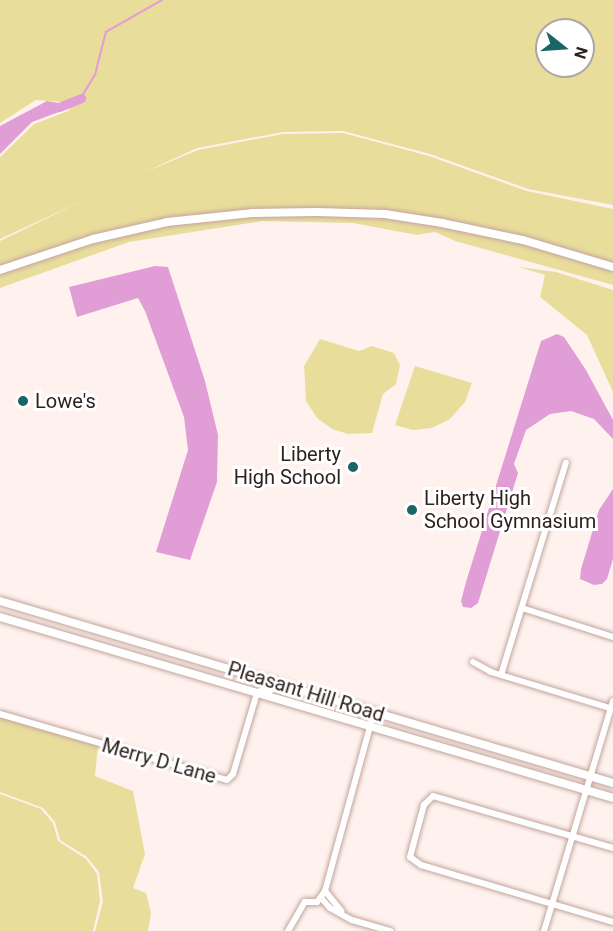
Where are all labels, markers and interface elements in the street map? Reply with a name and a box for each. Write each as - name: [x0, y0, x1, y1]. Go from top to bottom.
- north arrow: [535, 18, 595, 78]
- text: N: [570, 45, 592, 61]
- place label: Lowe's: [35, 389, 96, 413]
- marker: Lowe's: [16, 394, 30, 408]
- place label: Liberty High School: [234, 443, 341, 490]
- marker: Liberty High School: [346, 460, 360, 474]
- place label: Liberty High School Gymnasium: [424, 486, 596, 533]
- marker: Liberty High School Gymnasium: [405, 503, 419, 517]
- street label: Pleasant Hill Road: [225, 657, 387, 727]
- street label: Merry D Lane: [99, 733, 219, 789]

